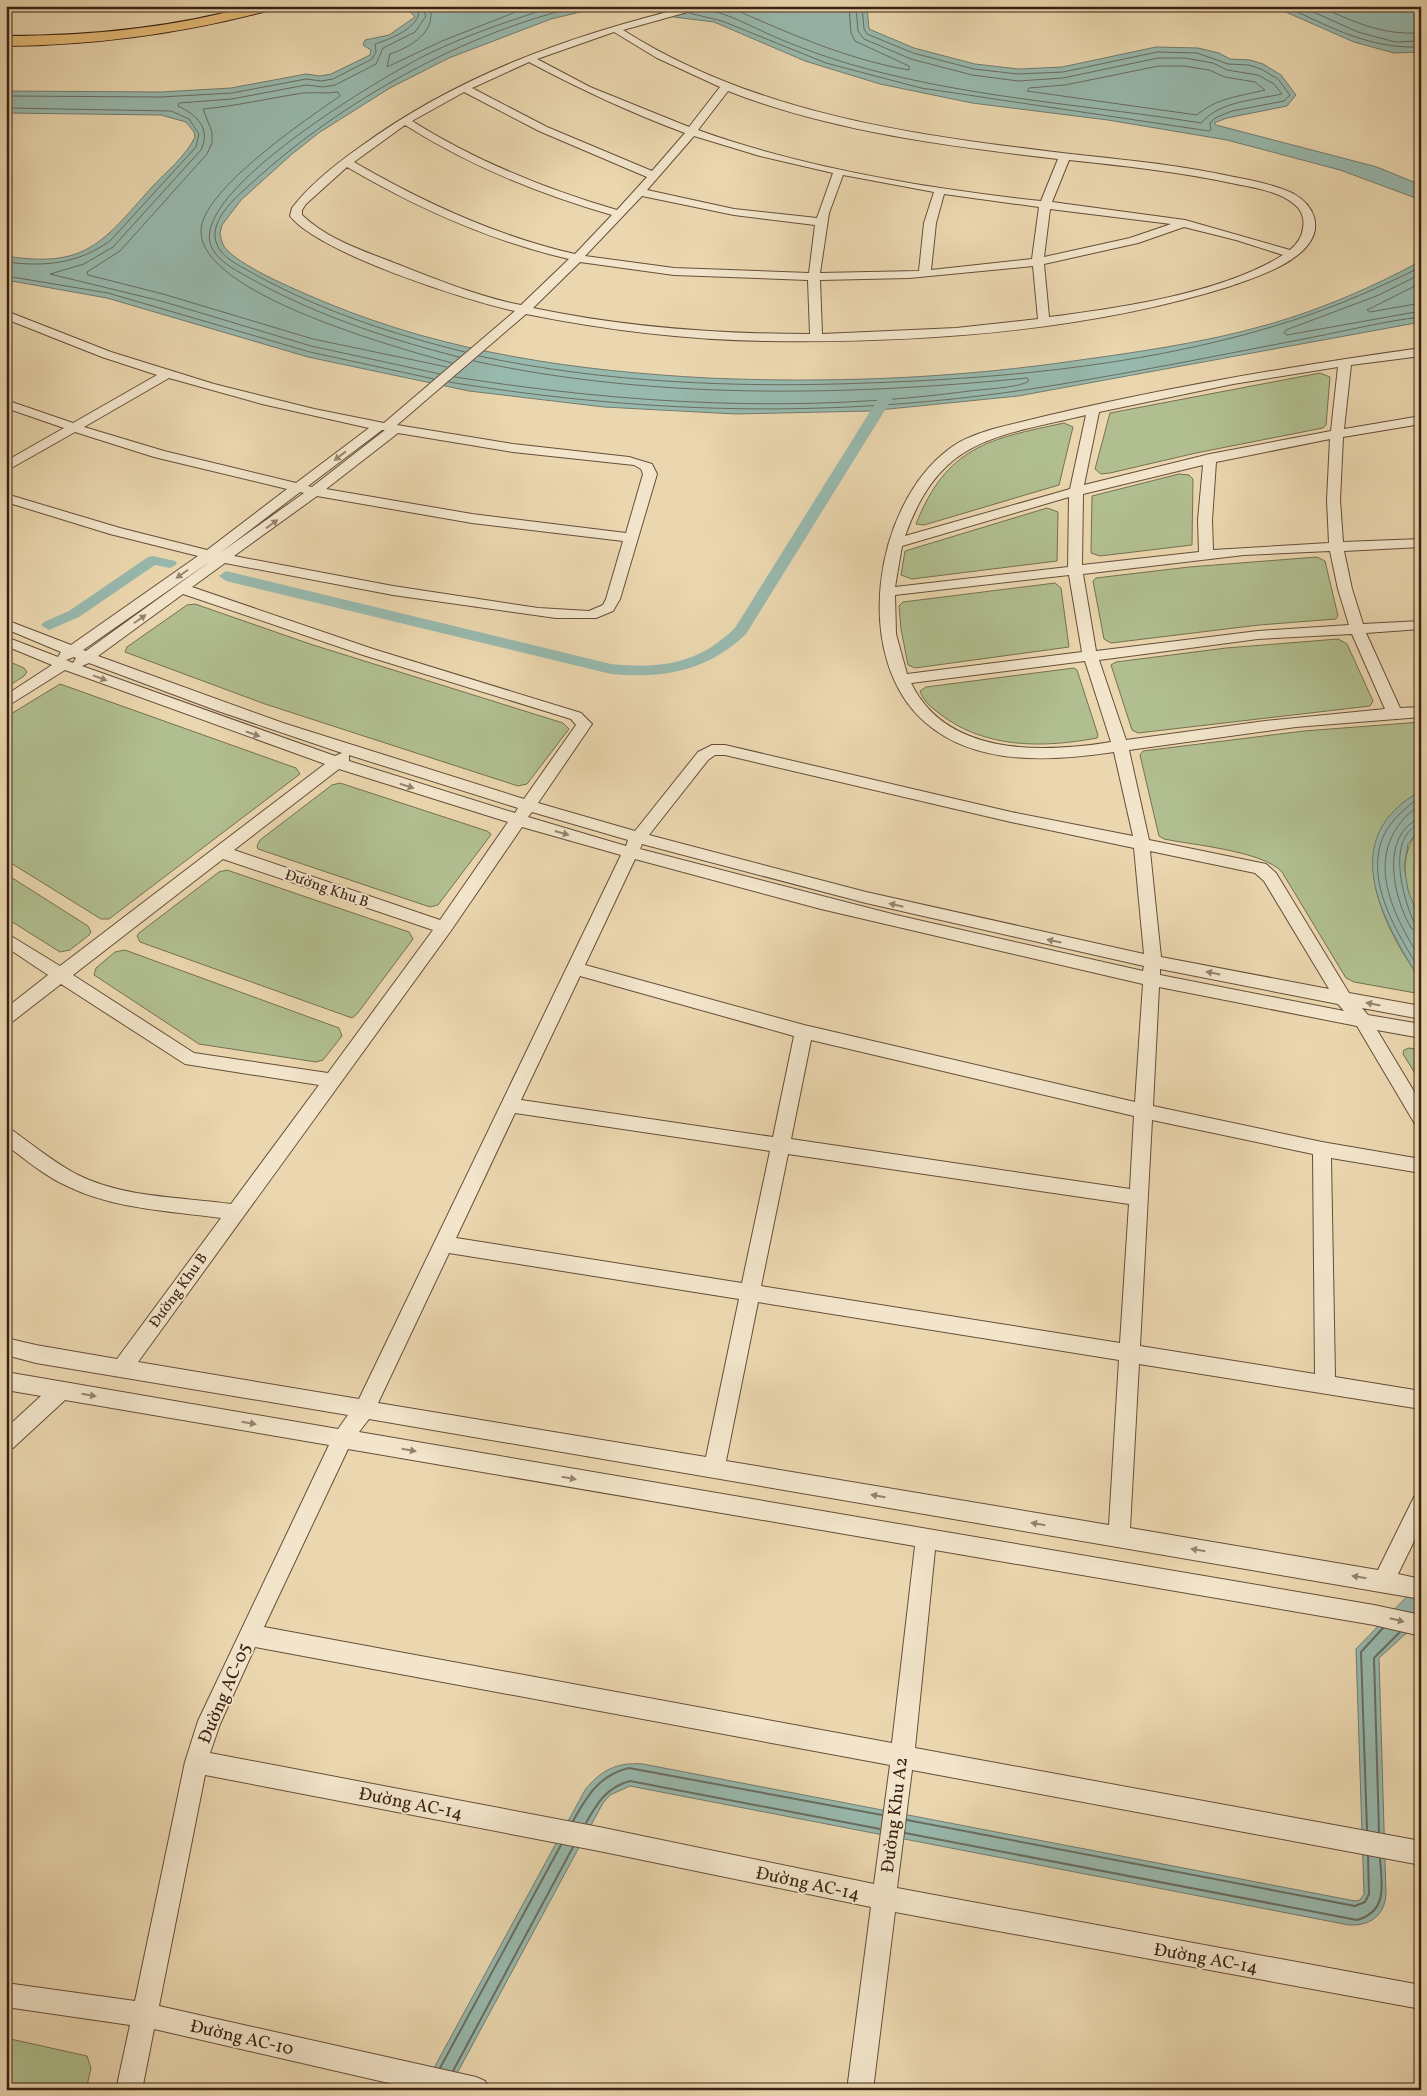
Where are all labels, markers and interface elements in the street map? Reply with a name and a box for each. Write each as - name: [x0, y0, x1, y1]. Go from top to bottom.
- one-way arrow: [334, 450, 347, 461]
- one-way arrow: [265, 519, 279, 529]
- one-way arrow: [175, 569, 189, 579]
- one-way arrow: [133, 614, 147, 624]
- one-way arrow: [93, 675, 108, 683]
- one-way arrow: [246, 730, 261, 738]
- one-way arrow: [400, 782, 415, 790]
- one-way arrow: [555, 830, 570, 838]
- street label: Đường Khu B: [282, 865, 371, 914]
- one-way arrow: [888, 901, 903, 909]
- one-way arrow: [1046, 937, 1062, 945]
- one-way arrow: [1205, 969, 1221, 977]
- one-way arrow: [1364, 999, 1380, 1007]
- street label: Đường Khu B: [145, 1249, 213, 1333]
- one-way arrow: [81, 1392, 97, 1400]
- one-way arrow: [241, 1419, 257, 1427]
- one-way arrow: [401, 1447, 417, 1455]
- one-way arrow: [562, 1474, 578, 1482]
- one-way arrow: [869, 1492, 885, 1500]
- one-way arrow: [1030, 1519, 1046, 1527]
- one-way arrow: [1190, 1546, 1206, 1554]
- one-way arrow: [1350, 1572, 1366, 1580]
- one-way arrow: [1390, 1617, 1405, 1625]
- street label: Đường AC-05: [193, 1639, 258, 1748]
- street label: Đường Khu A2: [876, 1756, 915, 1874]
- street label: Đường AC-14: [357, 1782, 465, 1827]
- street label: Đường AC-14: [753, 1861, 862, 1908]
- street label: Đường AC-14: [1152, 1938, 1260, 1981]
- street label: Đường AC-10: [187, 2014, 296, 2063]

